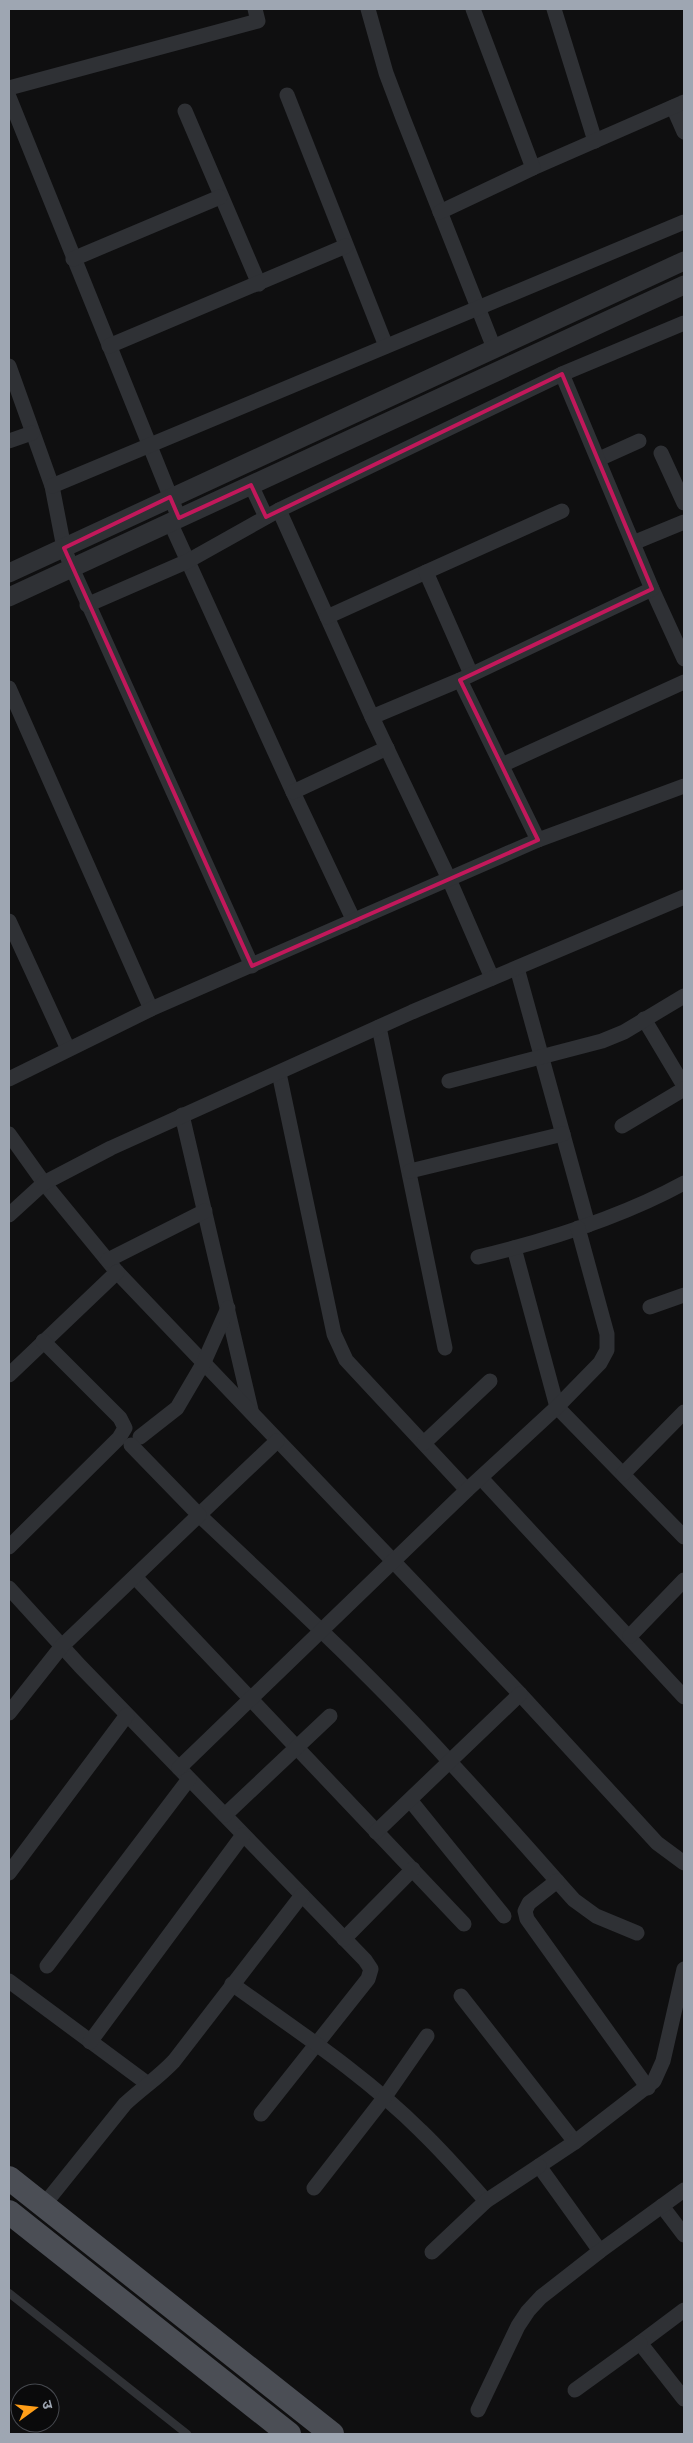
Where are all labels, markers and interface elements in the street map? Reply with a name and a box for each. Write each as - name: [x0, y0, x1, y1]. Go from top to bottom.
- north arrow: [10, 2383, 60, 2433]
- text: उ: [39, 2399, 57, 2411]

